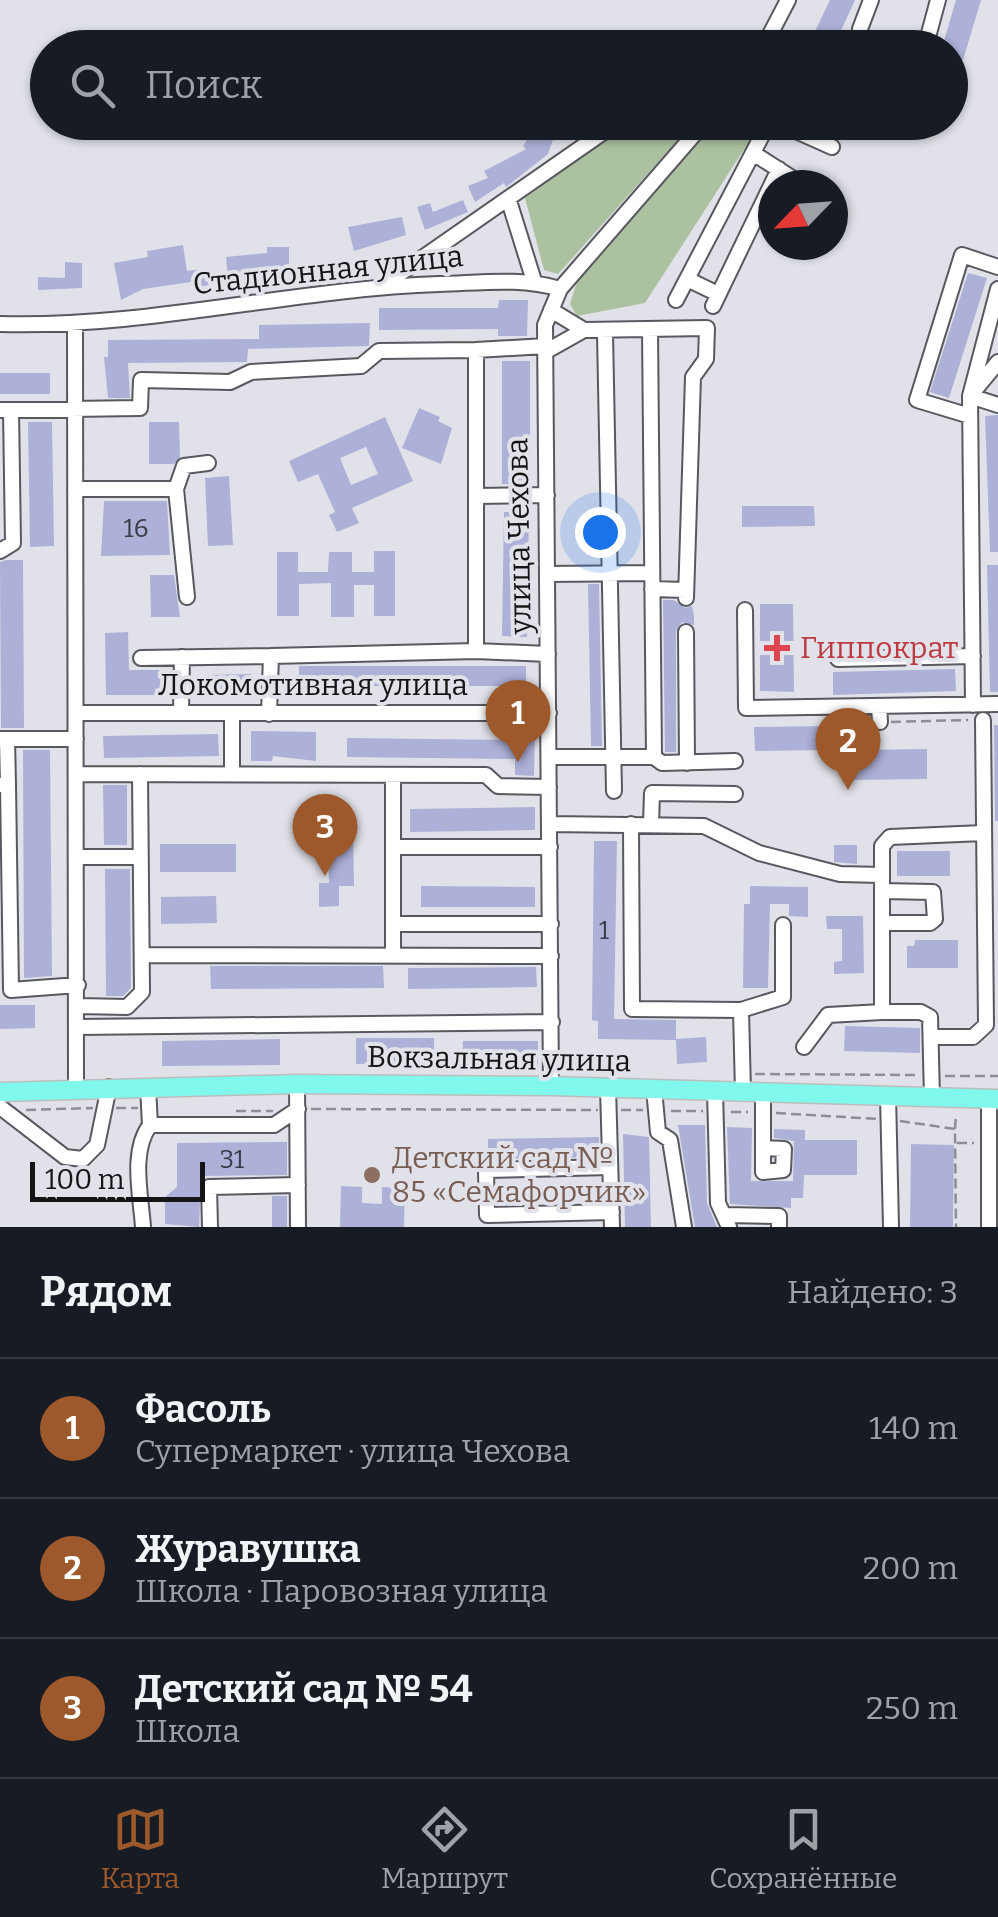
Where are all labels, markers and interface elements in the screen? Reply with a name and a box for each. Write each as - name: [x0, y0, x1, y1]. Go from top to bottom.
- search box: [30, 30, 968, 140]
- icon: search: [65, 58, 120, 113]
- text: Поиск: [145, 62, 262, 108]
- north arrow: [758, 170, 848, 260]
- street label: Стадионная улица: [191, 238, 465, 302]
- street label: улица Чехова: [499, 438, 539, 635]
- your location: [575, 507, 626, 558]
- house number: 16: [124, 514, 148, 544]
- place label: Гиппократ: [800, 630, 958, 666]
- marker: Гиппократ: [764, 635, 790, 661]
- street label: Локомотивная улица: [158, 667, 468, 703]
- pin: 1: [486, 680, 550, 762]
- pin: 2: [816, 708, 880, 790]
- pin: 3: [292, 794, 358, 876]
- house number: 1: [599, 916, 609, 946]
- street label: Вокзальная улица: [367, 1039, 631, 1079]
- place label: Детский сад № 85 «Семафорчик»: [392, 1140, 646, 1210]
- house number: 31: [220, 1145, 244, 1175]
- scale bar: [30, 1157, 205, 1202]
- text: 100 m: [45, 1163, 125, 1196]
- marker: Детский сад № 85 «Семафорчик»: [361, 1164, 383, 1186]
- text: Рядом: [40, 1267, 172, 1317]
- text: Найдено: 3: [787, 1273, 958, 1311]
- text: Фасоль: [135, 1386, 271, 1432]
- text: 1: [66, 1409, 79, 1447]
- text: 140 m: [869, 1409, 958, 1447]
- text: Супермаркет · улица Чехова: [135, 1432, 570, 1470]
- text: Журавушка: [135, 1526, 361, 1572]
- text: 2: [63, 1549, 82, 1587]
- text: 200 m: [863, 1549, 958, 1587]
- text: Школа · Паровозная улица: [135, 1572, 548, 1610]
- text: Детский сад № 54: [135, 1666, 473, 1712]
- text: 3: [63, 1689, 82, 1727]
- text: 250 m: [866, 1689, 958, 1727]
- text: Школа: [135, 1712, 240, 1750]
- tab: Карта: [101, 1802, 180, 1895]
- tab: Маршрут: [381, 1802, 508, 1895]
- tab: Сохранённые: [709, 1802, 897, 1895]

